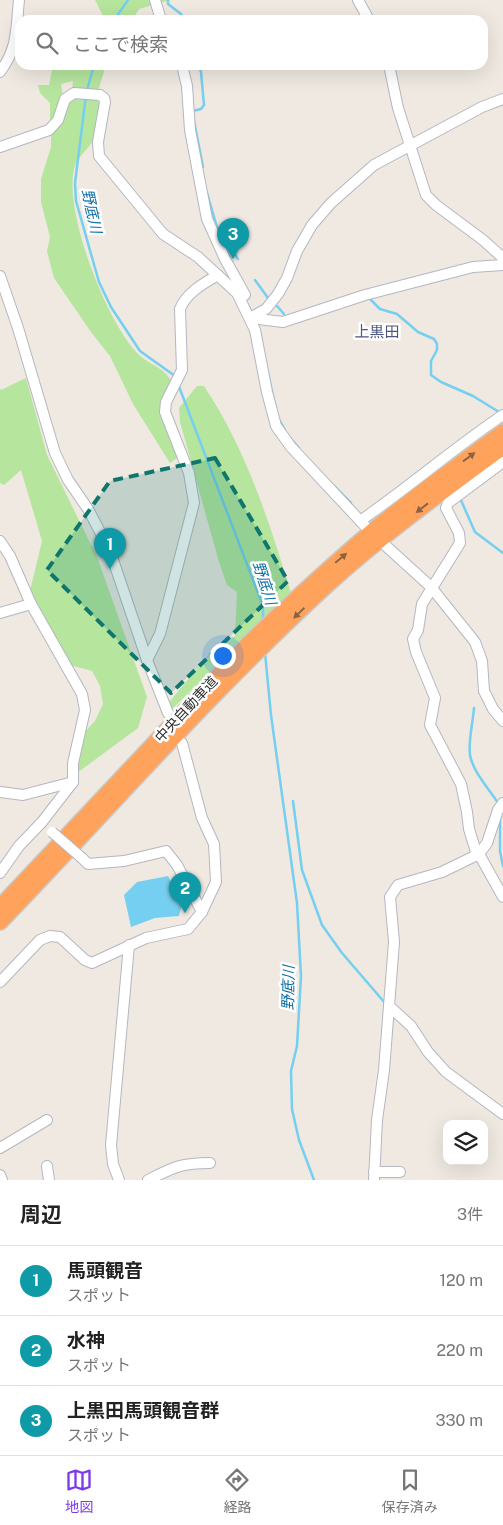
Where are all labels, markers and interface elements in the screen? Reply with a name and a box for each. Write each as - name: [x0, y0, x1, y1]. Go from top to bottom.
- search box: [15, 15, 488, 70]
- icon: search: [33, 29, 61, 57]
- text: ここで検索: [73, 33, 168, 55]
- water label: 野底川: [79, 187, 105, 237]
- pin: 3: [217, 218, 249, 259]
- district label: 上黒田: [354, 323, 400, 340]
- one-way arrow: [462, 452, 476, 462]
- one-way arrow: [416, 502, 429, 513]
- pin: 1: [94, 528, 126, 569]
- one-way arrow: [335, 552, 348, 563]
- water label: 野底川: [250, 559, 281, 609]
- one-way arrow: [293, 607, 305, 619]
- your location: [210, 643, 236, 669]
- street label: 中央自動車道: [152, 673, 220, 745]
- pin: 2: [169, 872, 201, 913]
- water label: 野底川: [279, 963, 297, 1011]
- map controls: [443, 1120, 488, 1165]
- button: layers: [443, 1120, 488, 1165]
- text: 周辺: [20, 1202, 62, 1227]
- text: 3件: [457, 1205, 483, 1224]
- text: 馬頭観音: [67, 1259, 143, 1281]
- text: 1: [33, 1271, 39, 1290]
- text: 120 m: [439, 1271, 483, 1290]
- text: スポット: [67, 1286, 131, 1305]
- text: 水神: [67, 1329, 105, 1351]
- text: 2: [31, 1341, 41, 1360]
- text: 220 m: [436, 1341, 483, 1360]
- text: スポット: [67, 1356, 131, 1375]
- text: 上黒田馬頭観音群: [67, 1399, 219, 1421]
- text: 3: [31, 1411, 41, 1430]
- text: 330 m: [436, 1411, 483, 1430]
- text: スポット: [67, 1426, 131, 1445]
- tab: 地図: [65, 1466, 93, 1516]
- tab: 経路: [223, 1466, 251, 1516]
- tab: 保存済み: [382, 1466, 438, 1516]

